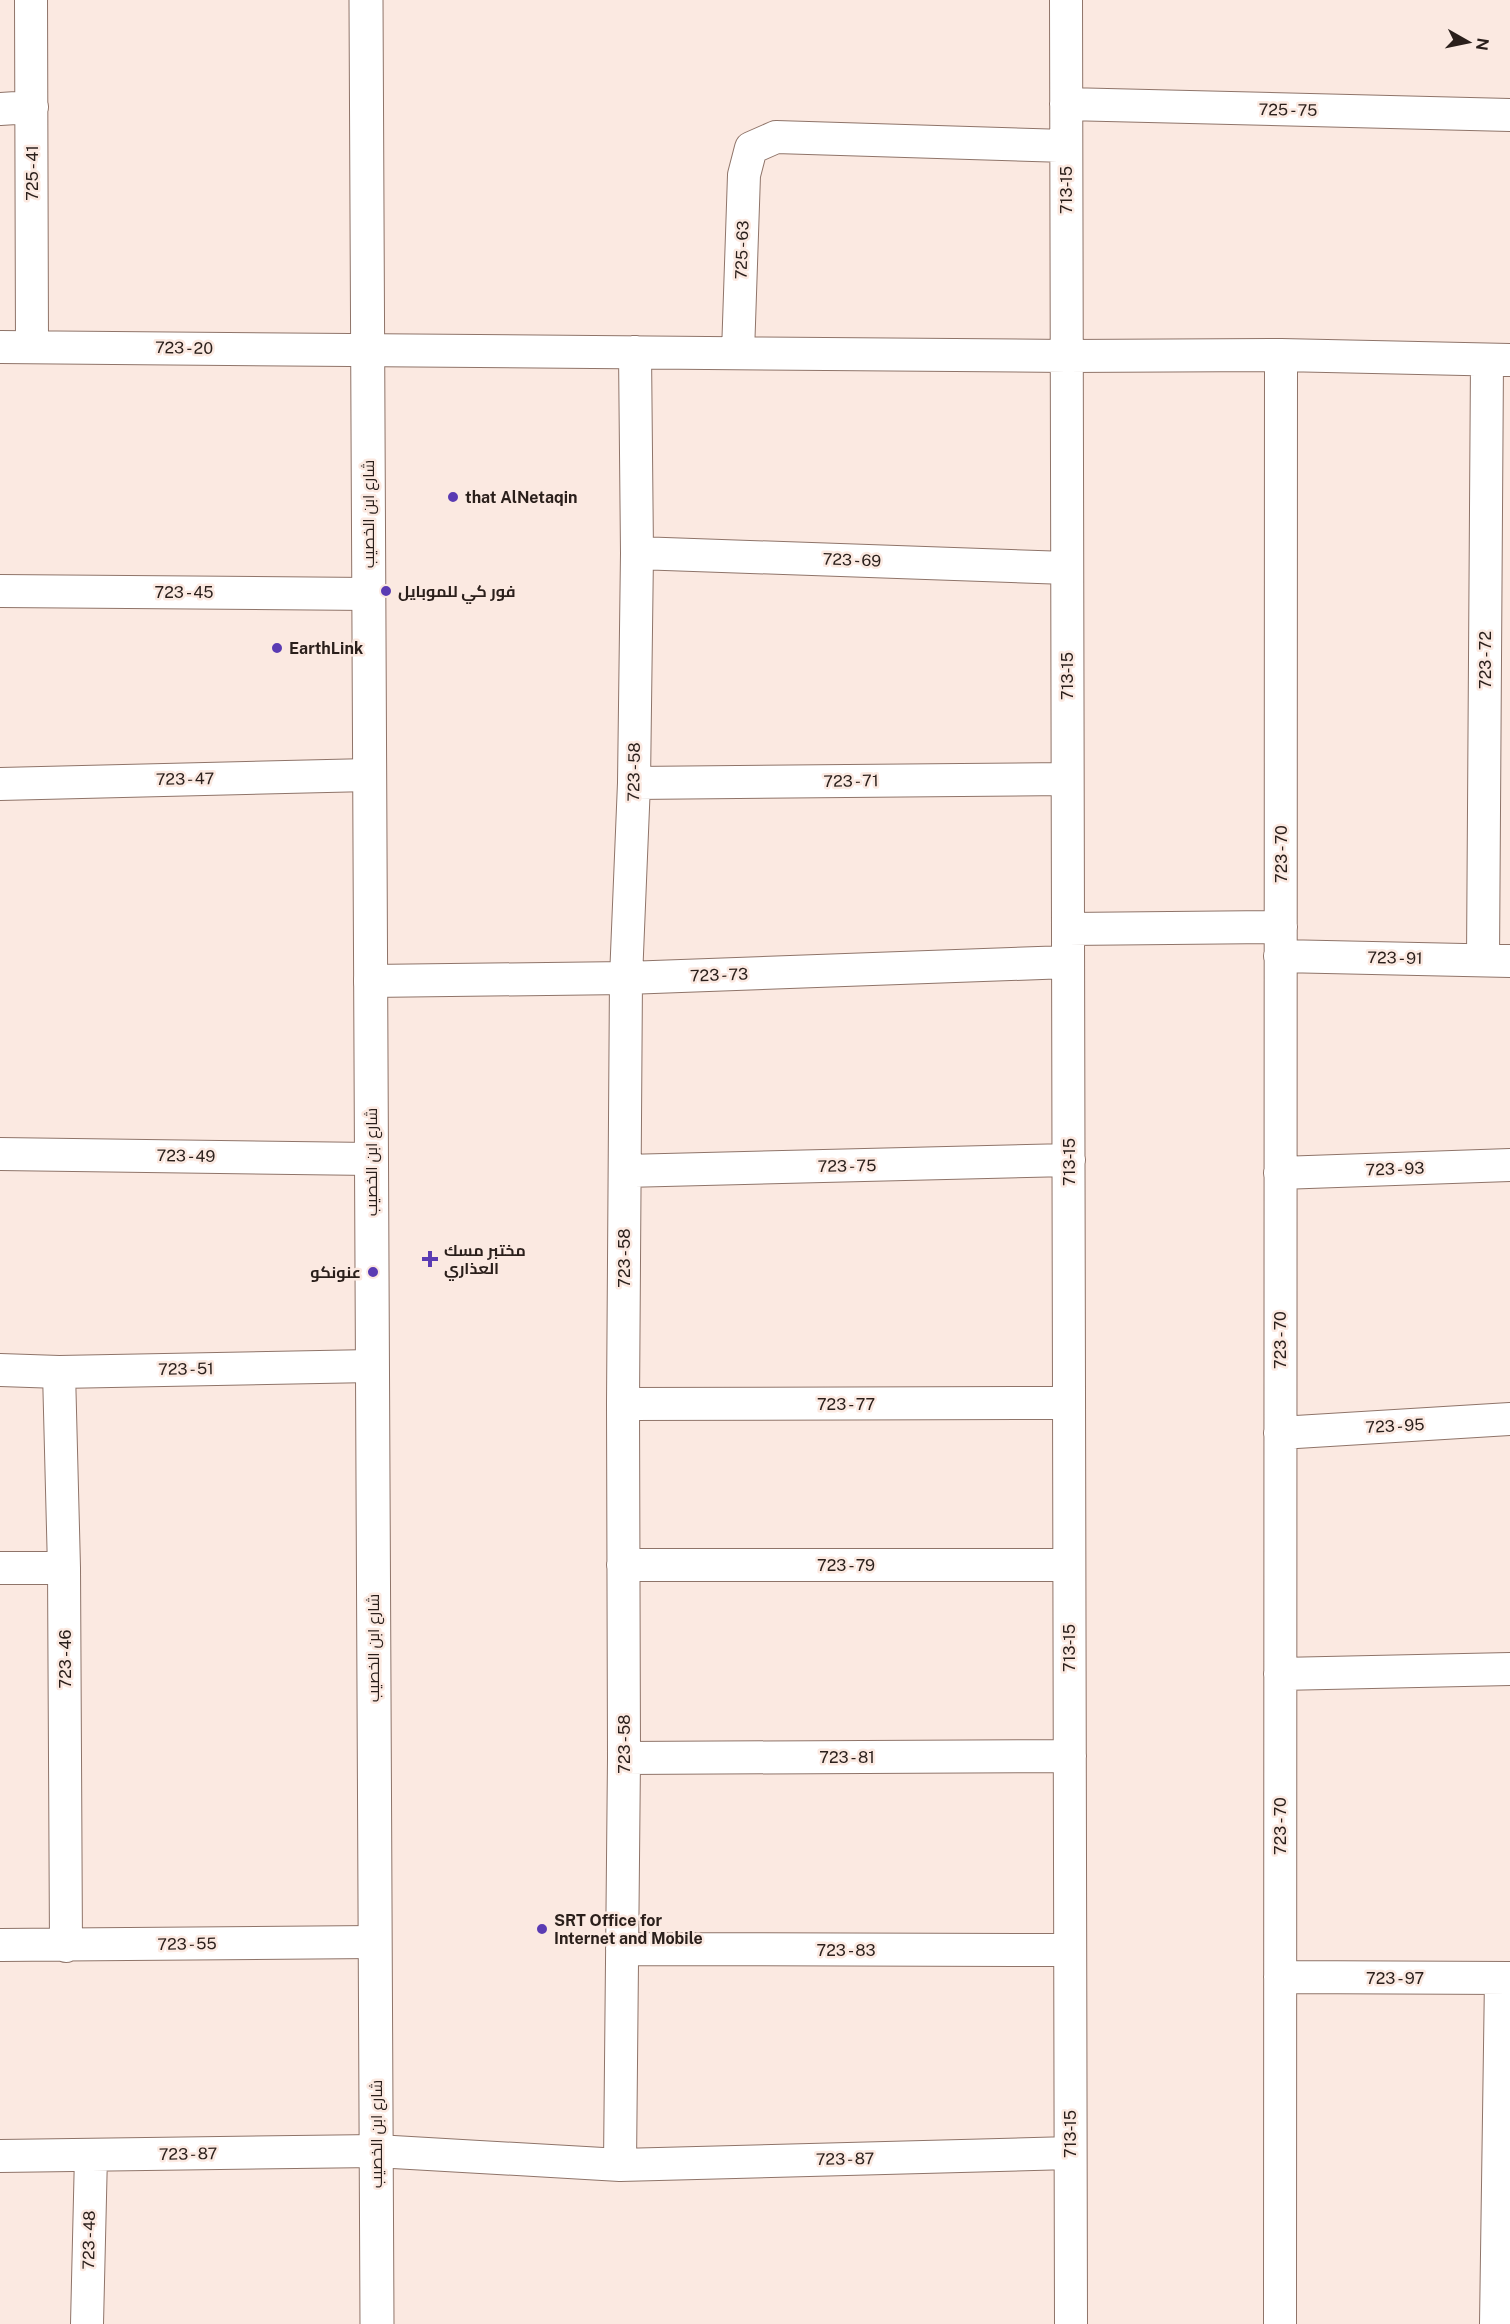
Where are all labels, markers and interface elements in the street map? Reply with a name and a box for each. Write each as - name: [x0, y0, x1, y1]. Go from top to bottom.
- north arrow: [1438, 12, 1498, 72]
- text: N: [1472, 37, 1493, 52]
- street label: 725 - 75: [1258, 100, 1318, 120]
- street label: 725 - 41: [23, 145, 42, 201]
- street label: 713-15: [1057, 166, 1076, 214]
- street label: 725 - 63: [731, 220, 753, 280]
- street label: 723 - 20: [155, 338, 213, 358]
- street label: شارع ابن الخصيب: [359, 460, 380, 568]
- place label: that AlNetaqin: [465, 488, 578, 507]
- marker: that AlNetaqin: [446, 490, 460, 504]
- street label: 723 - 69: [822, 549, 882, 571]
- place label: فور كي للموبايل: [398, 582, 516, 604]
- street label: 723 - 45: [155, 583, 213, 602]
- marker: فور كي للموبايل: [379, 584, 393, 598]
- street label: 723 - 72: [1476, 631, 1495, 689]
- place label: EarthLink: [289, 639, 363, 658]
- marker: EarthLink: [270, 641, 284, 655]
- street label: 713-15: [1058, 652, 1077, 700]
- street label: 723 - 58: [624, 742, 644, 802]
- street label: 723 - 47: [156, 769, 214, 789]
- street label: 723 - 71: [823, 771, 879, 791]
- street label: 723 - 70: [1272, 825, 1291, 883]
- street label: 723 - 91: [1367, 948, 1423, 968]
- street label: 723 - 73: [690, 964, 748, 986]
- street label: شارع ابن الخصيب: [362, 1108, 383, 1216]
- street label: 713-15: [1060, 1138, 1079, 1186]
- street label: 723 - 49: [156, 1146, 216, 1166]
- street label: 723 - 75: [818, 1156, 876, 1176]
- street label: 723 - 93: [1365, 1158, 1425, 1180]
- street label: 723 - 58: [615, 1228, 634, 1288]
- place label: مختبر مسك العذاري: [444, 1241, 526, 1281]
- marker: مختبر مسك العذاري: [421, 1250, 439, 1268]
- place label: عنونكو: [310, 1263, 361, 1282]
- marker: عنونكو: [366, 1265, 380, 1279]
- street label: 723 - 70: [1271, 1311, 1290, 1369]
- street label: 723 - 51: [158, 1359, 214, 1379]
- street label: 723 - 77: [817, 1395, 875, 1414]
- street label: 723 - 95: [1365, 1415, 1425, 1437]
- street label: 723 - 79: [817, 1556, 875, 1575]
- street label: شارع ابن الخصيب: [364, 1594, 385, 1702]
- street label: 713-15: [1060, 1624, 1079, 1672]
- street label: 723 - 46: [56, 1630, 75, 1688]
- street label: 723 - 58: [615, 1714, 634, 1774]
- street label: 723 - 81: [819, 1748, 875, 1767]
- street label: 723 - 70: [1271, 1797, 1290, 1855]
- place label: SRT Office for Internet and Mobile: [554, 1911, 703, 1948]
- marker: SRT Office for Internet and Mobile: [535, 1922, 549, 1936]
- street label: 723 - 55: [157, 1934, 217, 1954]
- street label: 723 - 83: [816, 1941, 876, 1960]
- street label: 723 - 97: [1366, 1969, 1424, 1988]
- street label: شارع ابن الخصيب: [367, 2080, 388, 2188]
- street label: 713-15: [1061, 2110, 1080, 2158]
- street label: 723 - 87: [159, 2144, 217, 2164]
- street label: 723 - 87: [816, 2149, 874, 2169]
- street label: 723 - 48: [79, 2210, 99, 2270]

